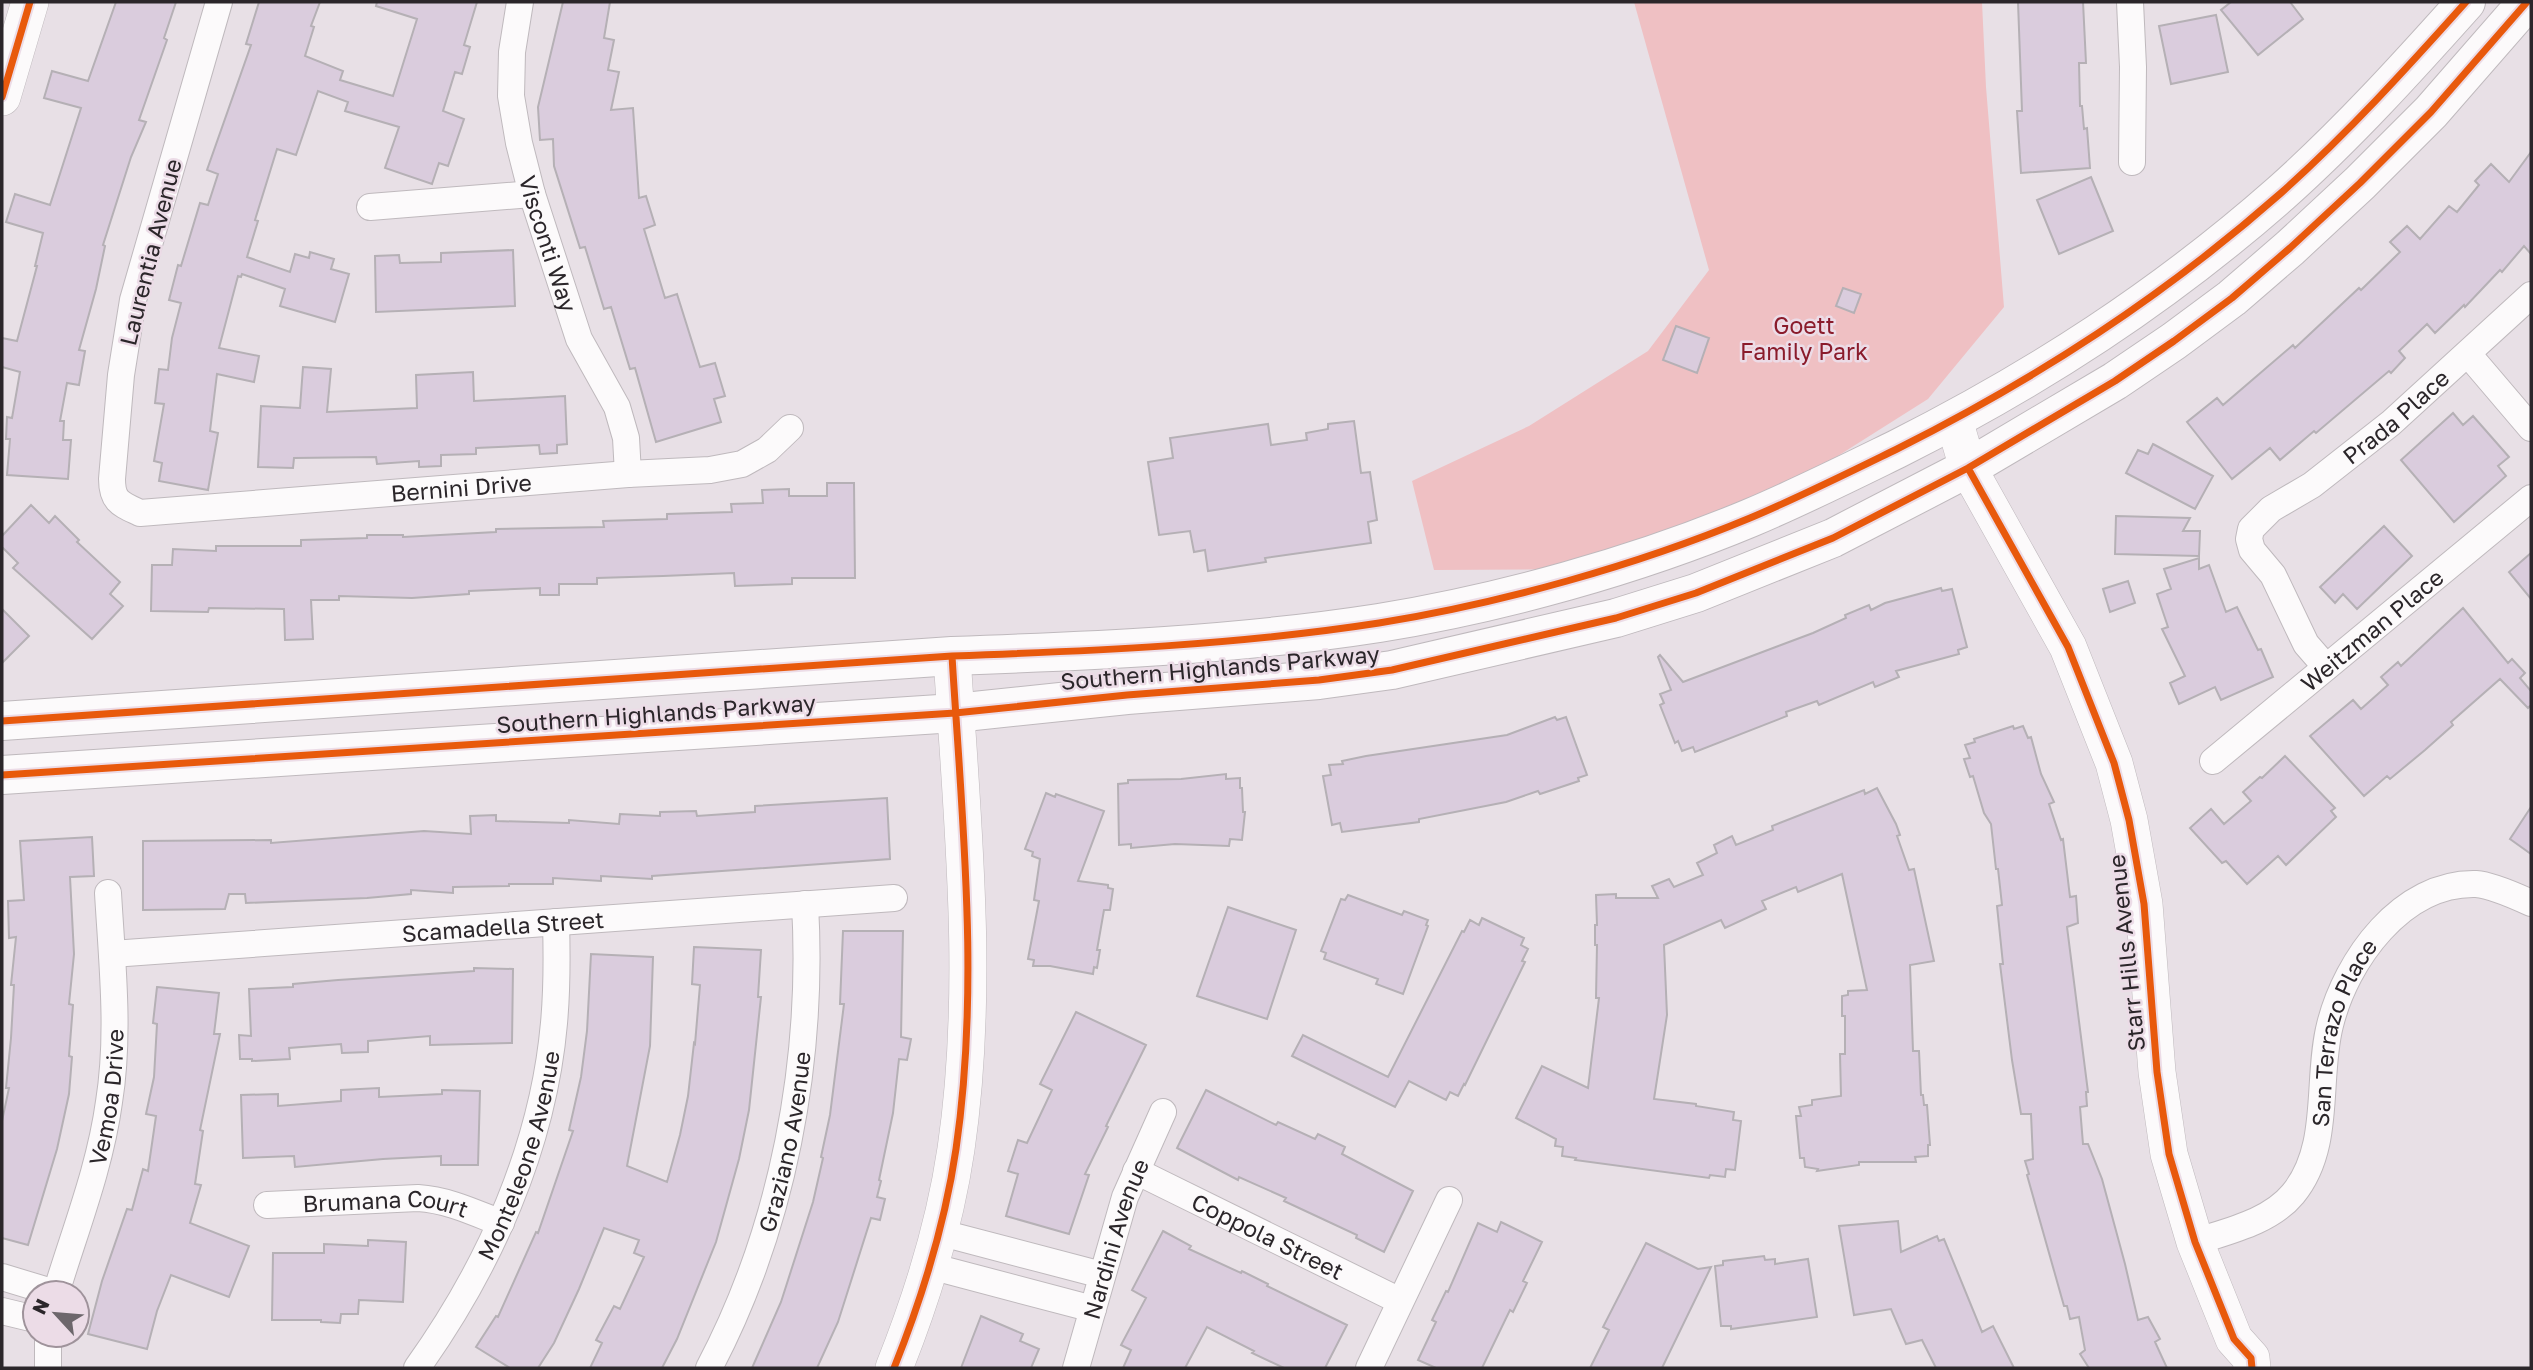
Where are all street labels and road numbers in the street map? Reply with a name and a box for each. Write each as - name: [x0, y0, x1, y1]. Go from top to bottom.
- street label: Laurentia Avenue: [113, 156, 187, 348]
- street label: Visconti Way: [514, 172, 583, 315]
- street label: Prada Place: [2337, 363, 2454, 470]
- street label: Bernini Drive: [390, 468, 533, 507]
- street label: Weitzman Place: [2295, 563, 2449, 697]
- street label: Southern Highlands Parkway: [1059, 639, 1381, 695]
- street label: Southern Highlands Parkway: [495, 688, 817, 738]
- street label: Starr Hills Avenue: [2102, 853, 2150, 1053]
- street label: Scamadella Street: [401, 905, 605, 947]
- street label: San Terrazo Place: [2305, 933, 2382, 1128]
- street label: Vemoa Drive: [83, 1029, 129, 1168]
- street label: Monteleone Avenue: [471, 1049, 565, 1264]
- street label: Graziano Avenue: [752, 1050, 816, 1235]
- street label: Nardini Avenue: [1077, 1154, 1154, 1322]
- street label: Brumana Court: [302, 1184, 472, 1223]
- street label: Coppola Street: [1187, 1187, 1348, 1285]

